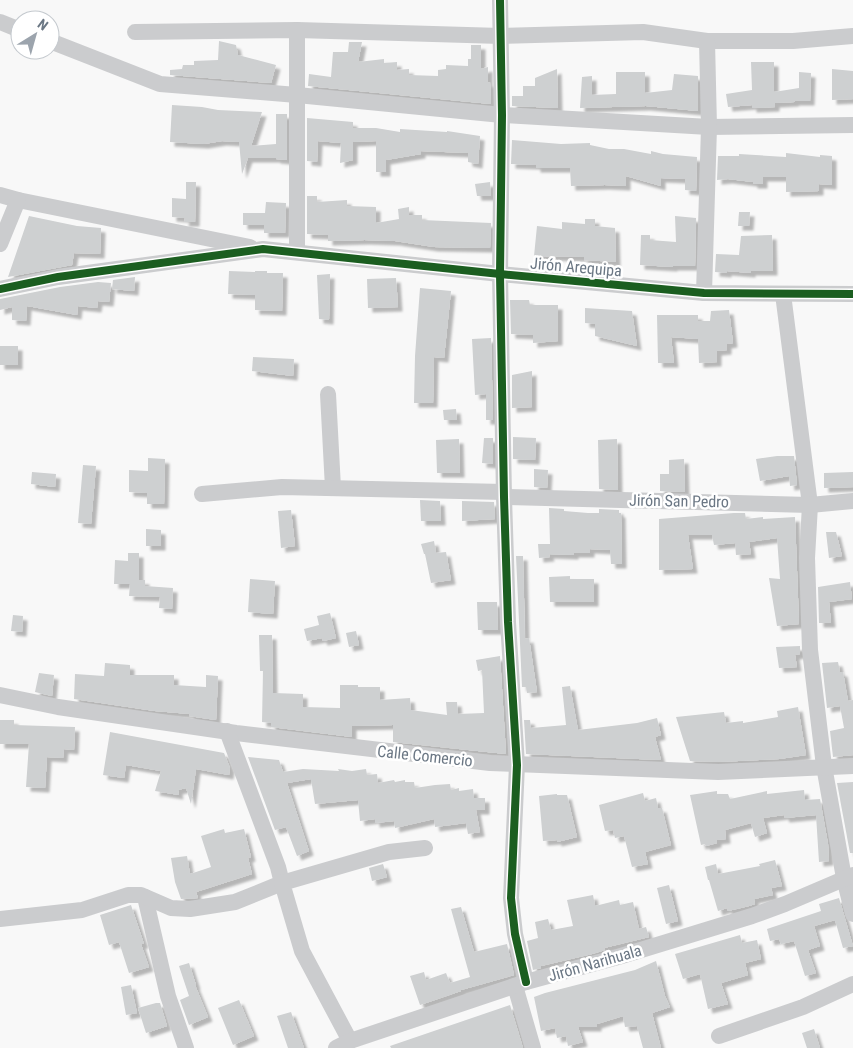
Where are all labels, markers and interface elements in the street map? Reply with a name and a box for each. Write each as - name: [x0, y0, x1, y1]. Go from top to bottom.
- north arrow: [10, 10, 60, 60]
- text: N: [35, 16, 51, 34]
- street label: Jirón Arequipa: [529, 254, 623, 280]
- street label: Jirón San Pedro: [629, 491, 729, 511]
- street label: Calle Comercio: [376, 742, 474, 770]
- street label: Jirón Narihuala: [546, 941, 644, 985]

